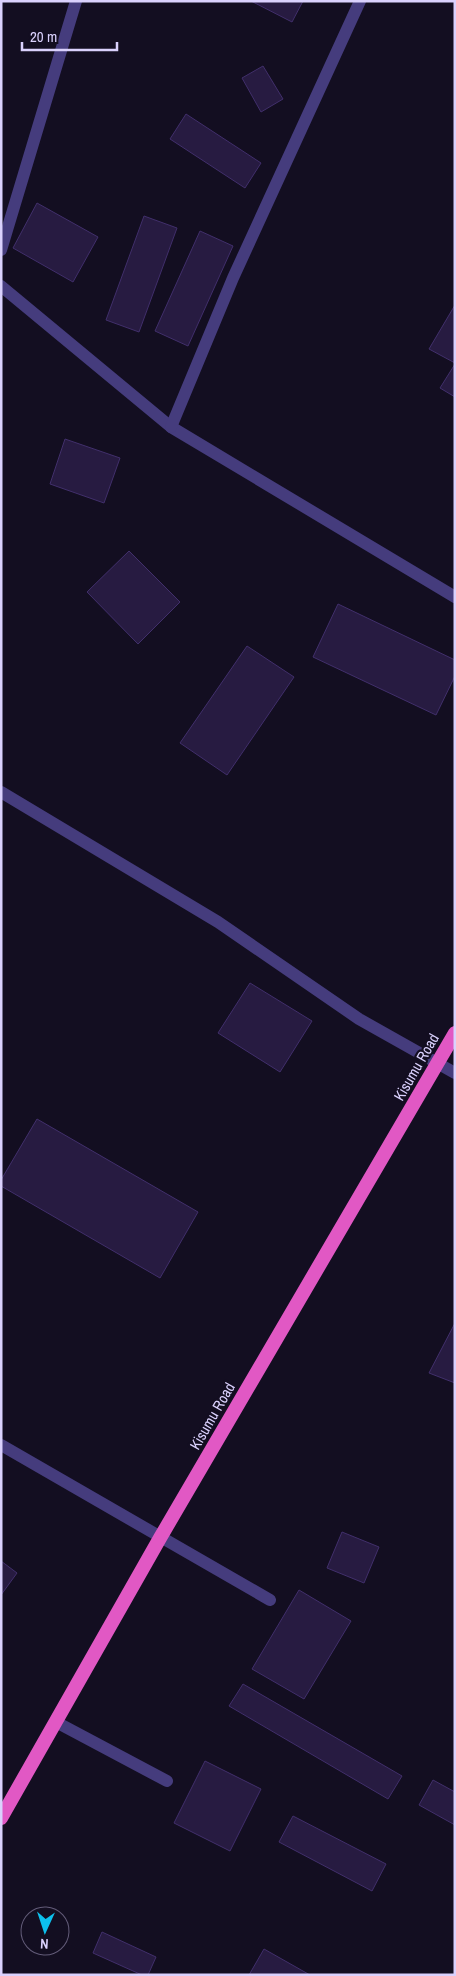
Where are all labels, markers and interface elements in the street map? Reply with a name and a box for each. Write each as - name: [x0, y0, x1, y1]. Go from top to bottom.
- scale bar: [22, 20, 118, 52]
- text: 20 m: [30, 26, 57, 47]
- street label: Kisumu Road: [388, 1029, 444, 1105]
- street label: Kisumu Road: [184, 1378, 240, 1454]
- north arrow: [20, 1906, 70, 1956]
- text: N: [40, 1935, 49, 1953]

